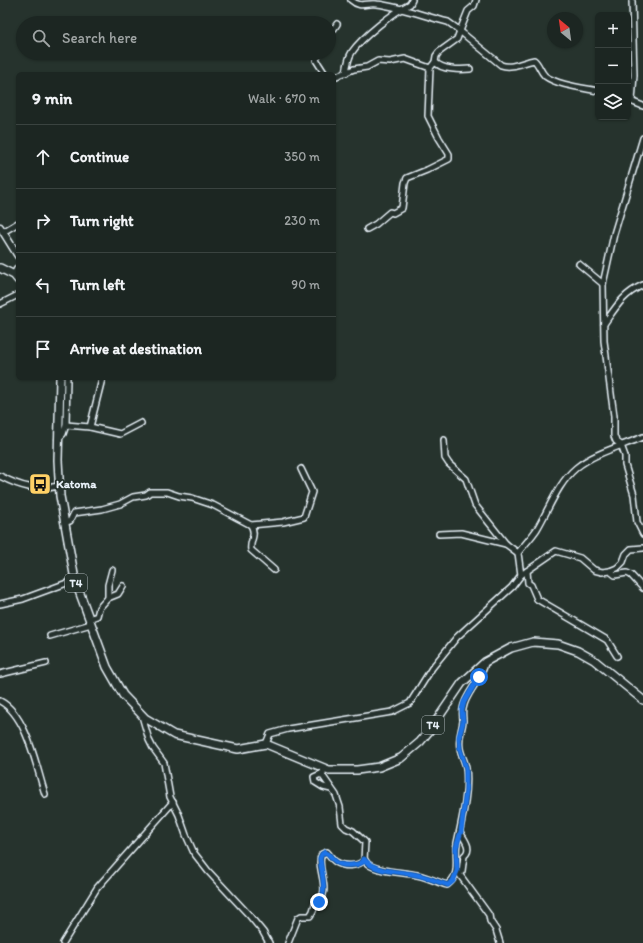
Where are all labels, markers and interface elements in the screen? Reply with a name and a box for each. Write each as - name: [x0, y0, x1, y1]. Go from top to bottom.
- north arrow: [547, 12, 583, 48]
- map controls: [595, 12, 631, 120]
- button: +: [595, 12, 631, 48]
- search box: [16, 16, 336, 60]
- icon: search: [30, 27, 52, 49]
- text: Search here: [62, 29, 137, 47]
- button: −: [595, 48, 631, 84]
- button: layers: [595, 84, 631, 120]
- text: 9 min: [32, 88, 72, 108]
- text: Walk · 670 m: [248, 91, 320, 106]
- icon: ahead: [32, 146, 54, 168]
- text: Continue: [70, 148, 129, 166]
- text: 350 m: [284, 149, 320, 164]
- icon: right: [32, 210, 54, 232]
- text: Turn right: [70, 212, 134, 230]
- text: 230 m: [284, 213, 320, 228]
- icon: left: [32, 274, 54, 296]
- text: Turn left: [70, 276, 125, 294]
- text: 90 m: [291, 277, 320, 292]
- icon: arrive: [32, 338, 54, 360]
- text: Arrive at destination: [70, 340, 202, 358]
- bus stop icon: Katoma: [27, 471, 53, 497]
- place label: Katoma: [56, 477, 97, 491]
- road number: T4: [65, 574, 87, 592]
- route start: [470, 668, 488, 686]
- road number: T4: [422, 716, 444, 734]
- route end: [310, 893, 328, 911]

